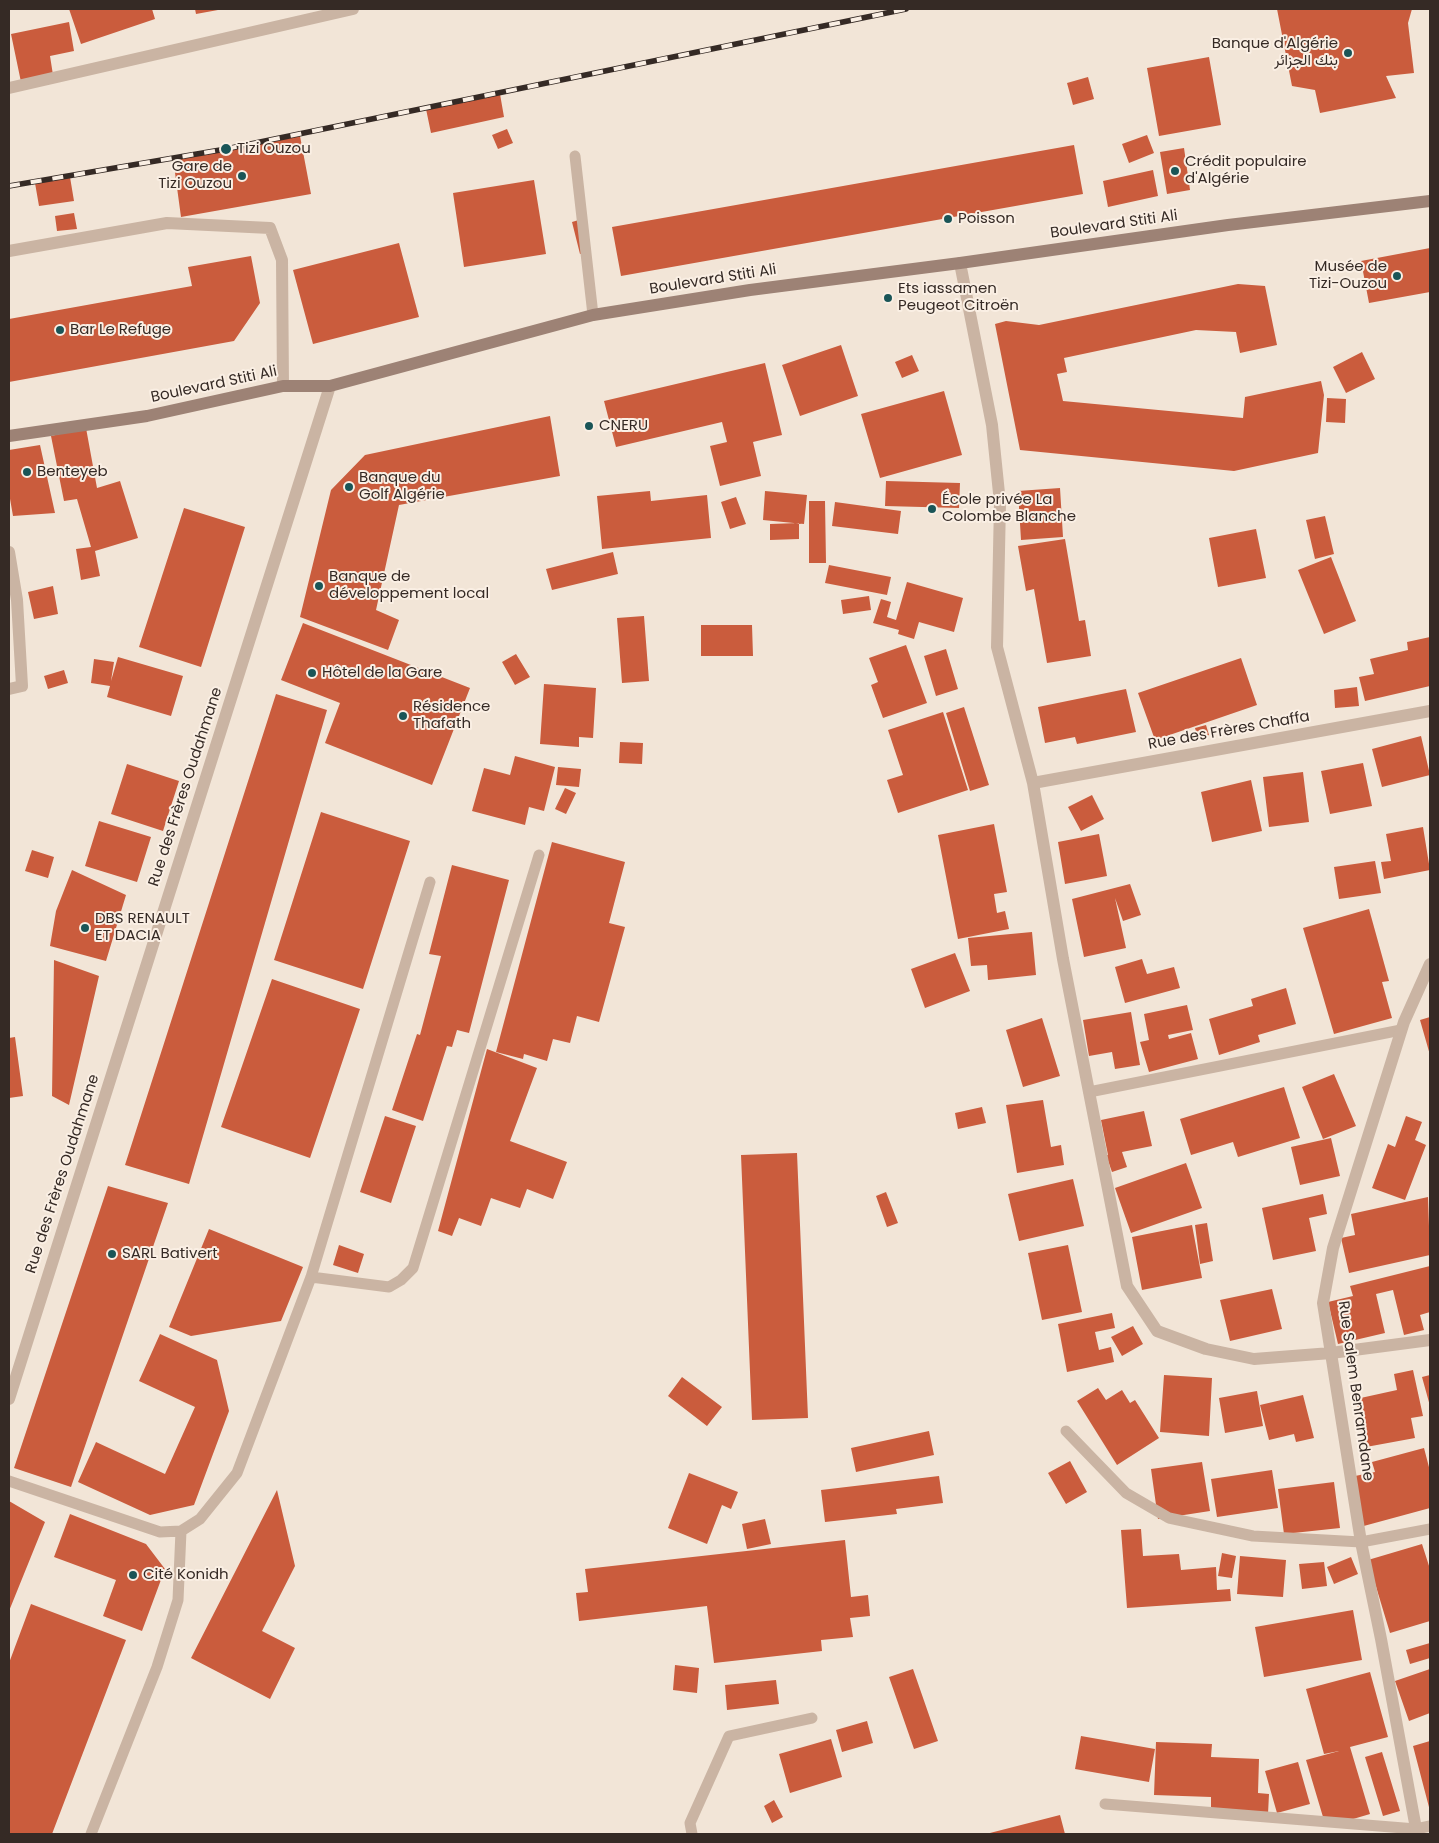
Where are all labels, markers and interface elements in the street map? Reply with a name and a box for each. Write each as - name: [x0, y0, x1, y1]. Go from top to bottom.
- place label: Banque d'Algérie بنك الجزائر: [1212, 35, 1338, 70]
- marker: Banque d'Algérie بنك الجزائر: [1342, 47, 1354, 59]
- place label: Tizi Ouzou: [237, 140, 311, 158]
- marker: Tizi Ouzou: [219, 142, 233, 156]
- place label: Crédit populaire d'Algérie: [1185, 153, 1307, 188]
- place label: Gare de Tizi Ouzou: [158, 158, 232, 193]
- marker: Crédit populaire d'Algérie: [1169, 165, 1181, 177]
- marker: Gare de Tizi Ouzou: [236, 170, 248, 182]
- street label: Boulevard Stiti Ali: [1049, 207, 1179, 243]
- place label: Poisson: [958, 210, 1015, 228]
- marker: Poisson: [942, 213, 954, 225]
- place label: Musée de Tizi-Ouzou: [1309, 258, 1387, 293]
- street label: Boulevard Stiti Ali: [648, 261, 778, 299]
- marker: Musée de Tizi-Ouzou: [1391, 270, 1403, 282]
- place label: Ets iassamen Peugeot Citroën: [898, 280, 1019, 315]
- marker: Ets iassamen Peugeot Citroën: [882, 292, 894, 304]
- place label: Bar Le Refuge: [70, 321, 171, 339]
- marker: Bar Le Refuge: [54, 324, 66, 336]
- street label: Boulevard Stiti Ali: [149, 363, 279, 407]
- place label: CNERU: [599, 417, 648, 435]
- marker: CNERU: [583, 420, 595, 432]
- place label: Benteyeb: [37, 463, 108, 481]
- marker: Benteyeb: [21, 466, 33, 478]
- place label: Banque du Golf Algérie: [359, 469, 445, 504]
- marker: Banque du Golf Algérie: [343, 481, 355, 493]
- place label: École privée La Colombe Blanche: [942, 491, 1076, 526]
- marker: École privée La Colombe Blanche: [926, 503, 938, 515]
- place label: Banque de développement local: [329, 568, 489, 603]
- marker: Banque de développement local: [313, 580, 325, 592]
- place label: Hôtel de la Gare: [322, 664, 442, 682]
- marker: Hôtel de la Gare: [306, 667, 318, 679]
- street label: Rue des Frères Oudahmane: [145, 685, 227, 889]
- place label: Résidence Thafath: [413, 698, 490, 733]
- street label: Rue des Frères Chaffa: [1147, 708, 1311, 754]
- marker: Résidence Thafath: [397, 710, 409, 722]
- place label: DBS RENAULT ET DACIA: [95, 910, 190, 945]
- marker: DBS RENAULT ET DACIA: [79, 922, 91, 934]
- street label: Rue des Frères Oudahmane: [22, 1072, 104, 1276]
- place label: SARL Bativert: [122, 1245, 218, 1263]
- marker: SARL Bativert: [106, 1248, 118, 1260]
- street label: Rue Salem Benramdane: [1333, 1300, 1377, 1482]
- place label: Cité Konidh: [143, 1566, 229, 1584]
- marker: Cité Konidh: [127, 1569, 139, 1581]

